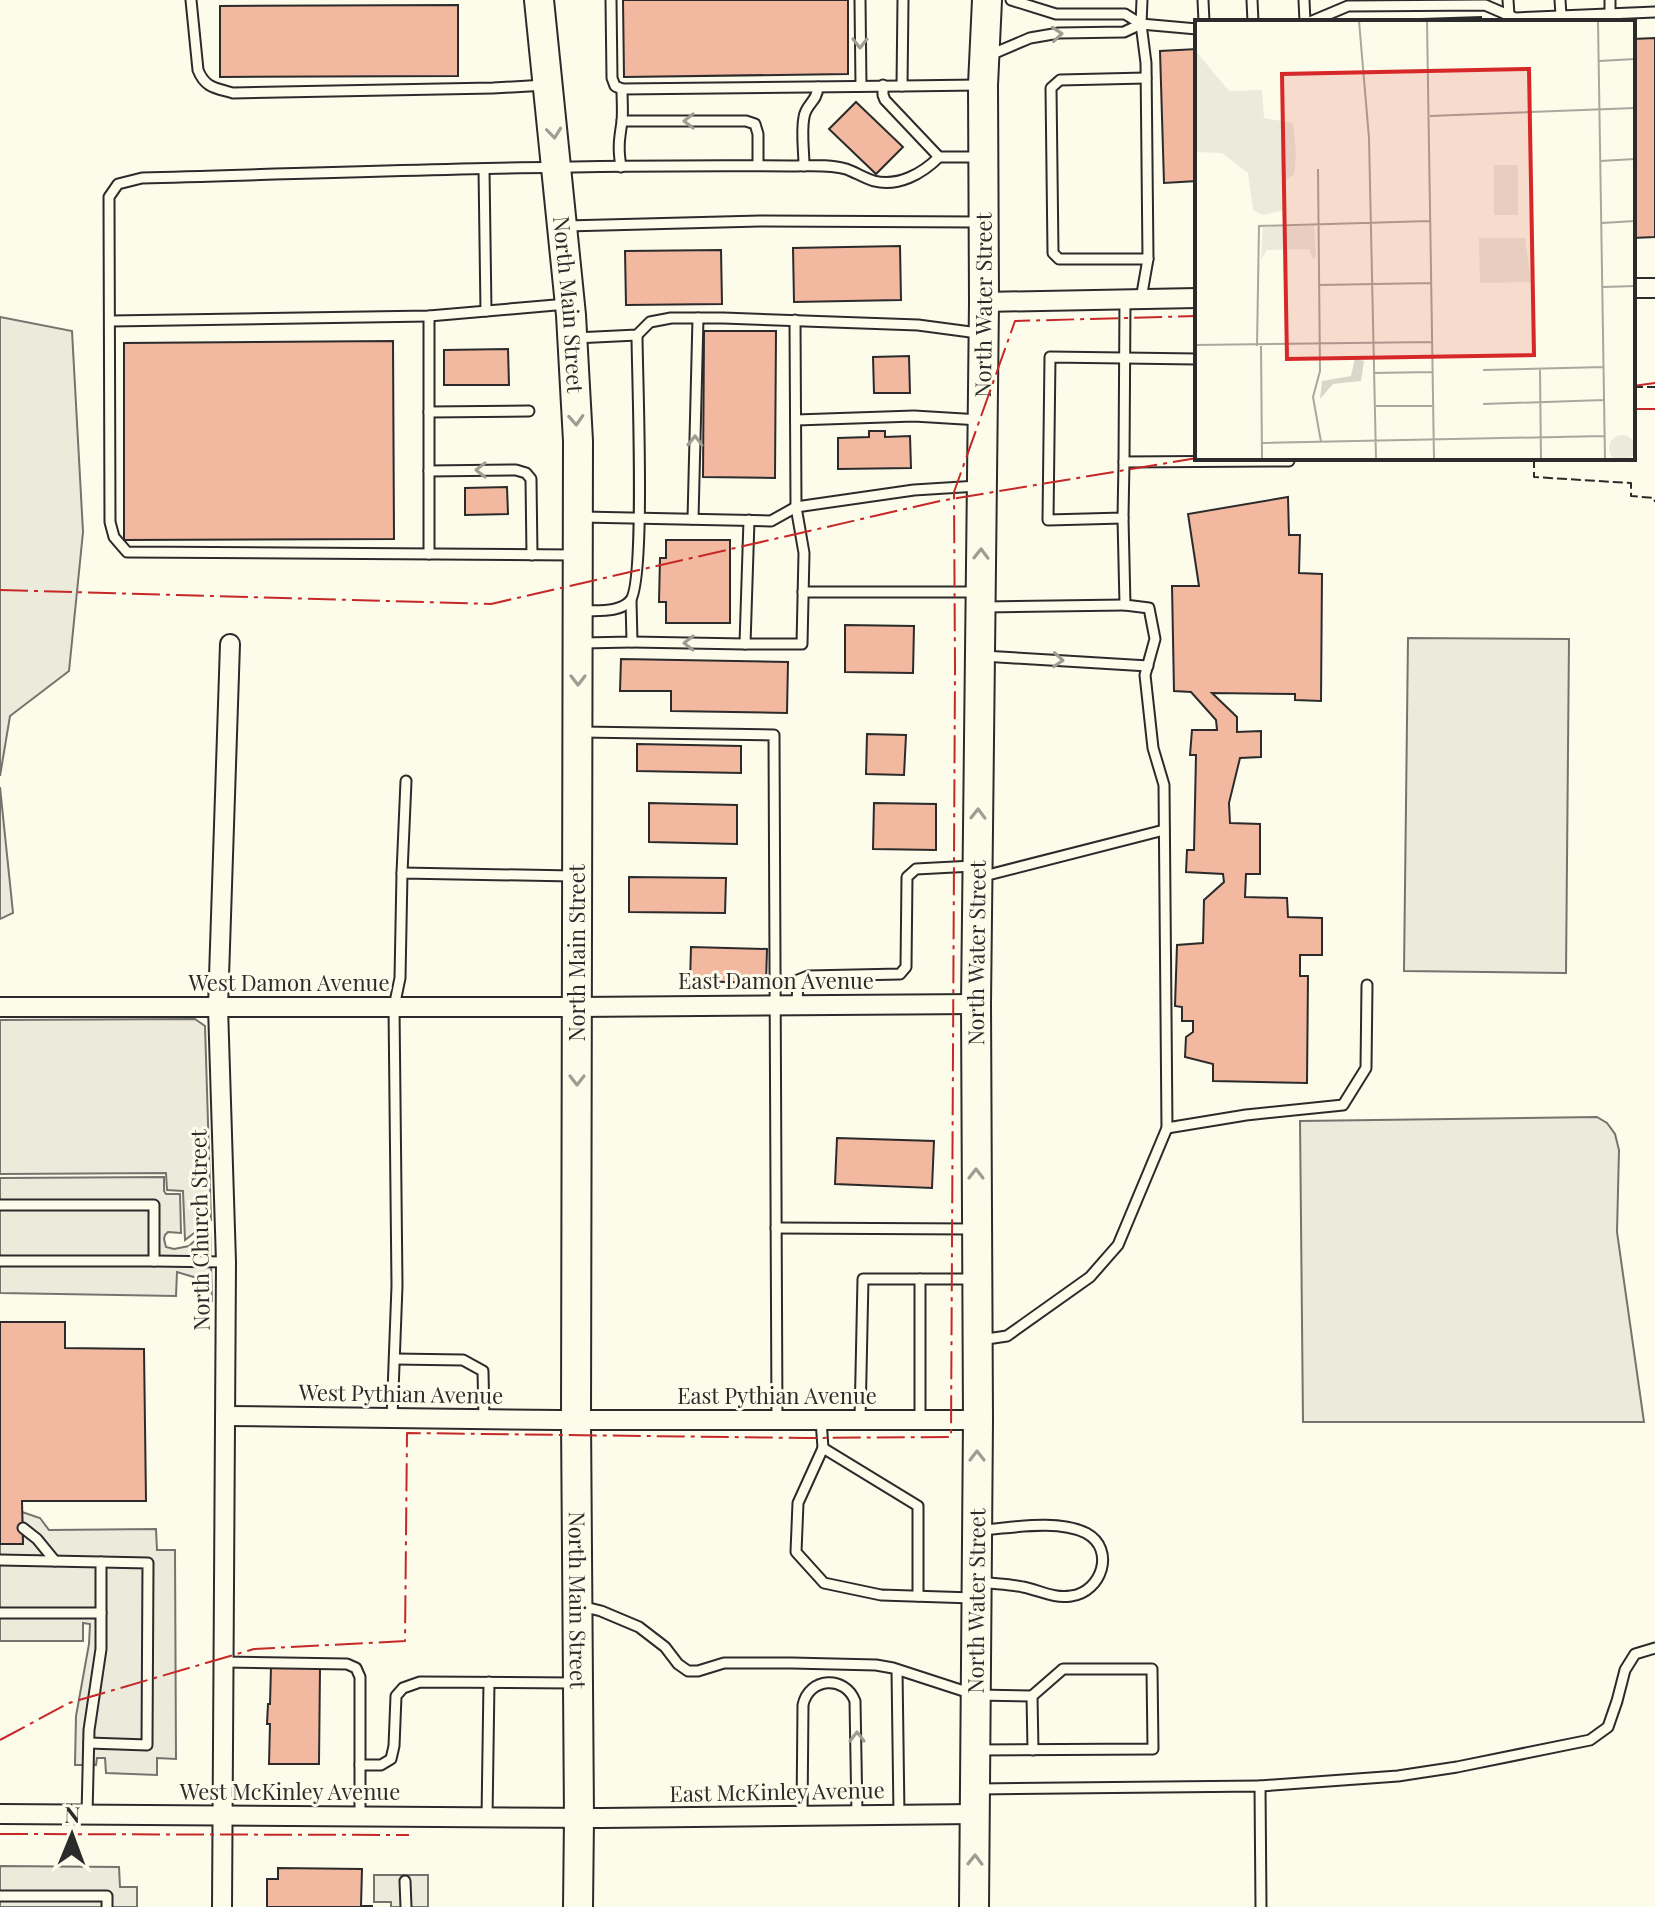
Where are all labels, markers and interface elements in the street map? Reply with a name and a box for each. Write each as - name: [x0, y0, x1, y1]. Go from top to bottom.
- inset map: [1195, 20, 1635, 460]
- one-way arrow: [1051, 26, 1064, 43]
- one-way arrow: [852, 37, 869, 50]
- one-way arrow: [682, 112, 695, 130]
- one-way arrow: [545, 127, 562, 140]
- street label: North Water Street: [967, 211, 998, 398]
- street label: North Main Street: [547, 215, 591, 395]
- one-way arrow: [568, 414, 585, 427]
- one-way arrow: [686, 434, 703, 447]
- one-way arrow: [474, 461, 487, 479]
- one-way arrow: [972, 547, 990, 560]
- one-way arrow: [682, 634, 695, 652]
- one-way arrow: [1052, 651, 1065, 668]
- one-way arrow: [569, 674, 587, 687]
- one-way arrow: [969, 807, 987, 820]
- street label: North Water Street: [960, 859, 992, 1046]
- street label: North Main Street: [561, 863, 591, 1042]
- street label: East Damon Avenue: [678, 965, 874, 995]
- street label: West Damon Avenue: [187, 967, 390, 997]
- one-way arrow: [568, 1074, 586, 1087]
- street label: North Church Street: [182, 1128, 216, 1331]
- one-way arrow: [967, 1167, 985, 1180]
- street label: West Pythian Avenue: [297, 1376, 504, 1410]
- street label: East Pythian Avenue: [677, 1380, 877, 1410]
- one-way arrow: [968, 1449, 986, 1462]
- street label: North Water Street: [960, 1507, 991, 1694]
- street label: North Main Street: [563, 1511, 594, 1690]
- one-way arrow: [848, 1730, 866, 1743]
- street label: East McKinley Avenue: [669, 1774, 885, 1808]
- street label: West McKinley Avenue: [179, 1776, 400, 1806]
- north arrow: [32, 1795, 112, 1875]
- text: N: [64, 1799, 81, 1829]
- one-way arrow: [966, 1853, 983, 1866]

